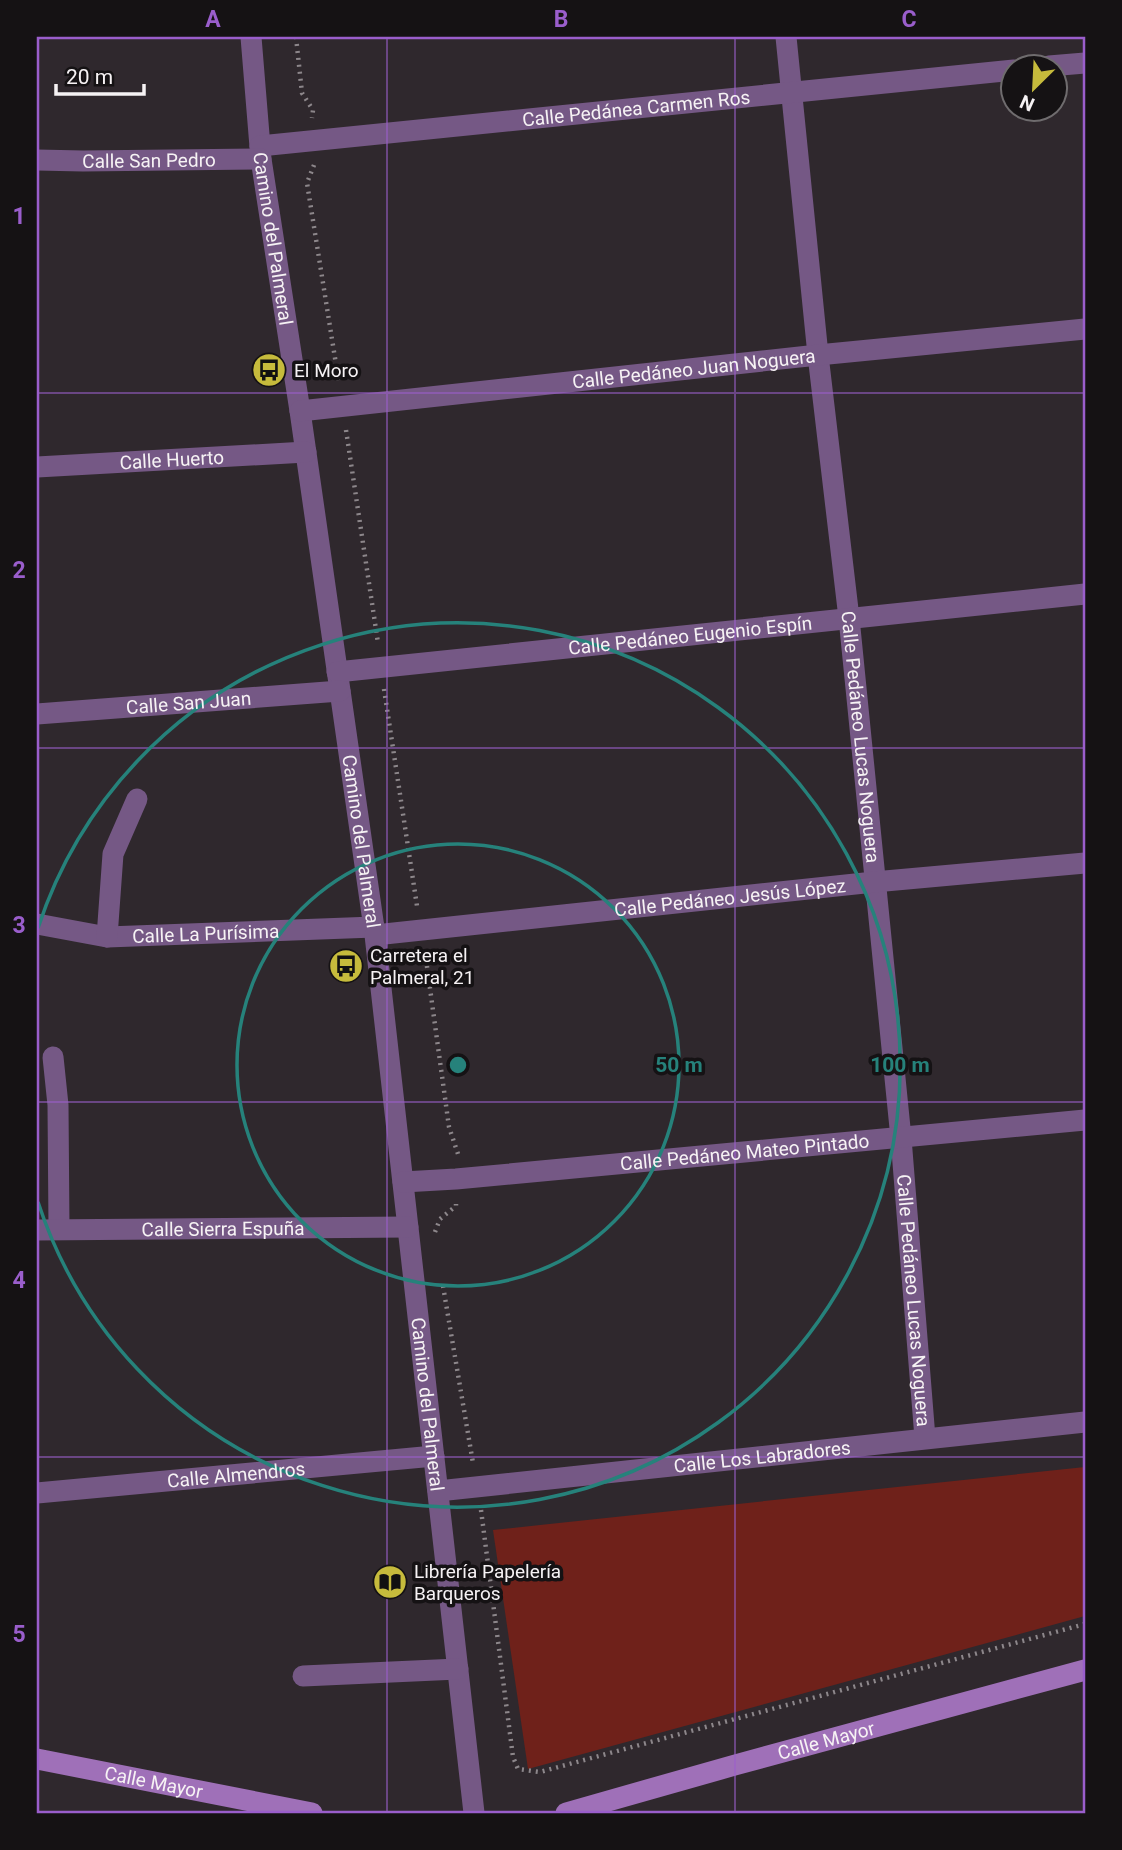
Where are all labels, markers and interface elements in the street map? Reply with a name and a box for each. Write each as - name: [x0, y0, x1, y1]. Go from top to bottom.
- text: A: [205, 6, 221, 33]
- text: B: [554, 6, 568, 33]
- text: C: [901, 6, 917, 33]
- scale bar: [56, 52, 144, 96]
- north arrow: [1000, 52, 1070, 122]
- text: 20 m: [66, 65, 113, 89]
- street label: Calle Pedánea Carmen Ros: [521, 85, 751, 131]
- text: N: [1016, 90, 1038, 116]
- street label: Calle San Pedro: [82, 148, 216, 173]
- street label: Camino del Palmeral: [249, 151, 298, 327]
- text: 1: [12, 203, 26, 230]
- street label: Calle Pedáneo Juan Noguera: [571, 344, 816, 393]
- bus stop icon: El Moro: [250, 351, 288, 389]
- place label: El Moro: [294, 359, 359, 382]
- street label: Calle Huerto: [119, 445, 225, 474]
- text: 2: [12, 557, 26, 584]
- street label: Calle Pedáneo Lucas Noguera: [837, 610, 885, 864]
- street label: Calle Pedáneo Eugenio Espín: [567, 611, 813, 659]
- street label: Calle San Juan: [125, 686, 252, 719]
- street label: Camino del Palmeral: [338, 753, 385, 929]
- street label: Calle Pedáneo Jesús López: [613, 874, 847, 921]
- text: 3: [12, 912, 26, 939]
- street label: Calle La Purísima: [132, 919, 280, 948]
- place label: Carretera el Palmeral, 21: [370, 944, 474, 989]
- bus stop icon: Carretera el Palmeral, 21: [327, 947, 365, 985]
- centre of rings: [446, 1053, 470, 1077]
- text: 50 m: [655, 1053, 703, 1077]
- text: 100 m: [870, 1053, 930, 1077]
- street label: Calle Pedáneo Mateo Pintado: [619, 1129, 870, 1175]
- street label: Calle Pedáneo Lucas Noguera: [892, 1173, 936, 1428]
- street label: Calle Sierra Espuña: [141, 1216, 305, 1241]
- text: 4: [12, 1267, 26, 1294]
- street label: Camino del Palmeral: [407, 1316, 449, 1492]
- street label: Calle Los Labradores: [673, 1436, 852, 1477]
- street label: Calle Almendros: [166, 1457, 306, 1492]
- place label: Librería Papelería Barqueros: [414, 1560, 561, 1605]
- library icon: Librería Papelería Barqueros: [371, 1563, 409, 1601]
- text: 5: [12, 1621, 26, 1648]
- street label: Calle Mayor: [775, 1716, 878, 1764]
- street label: Calle Mayor: [103, 1761, 205, 1803]

